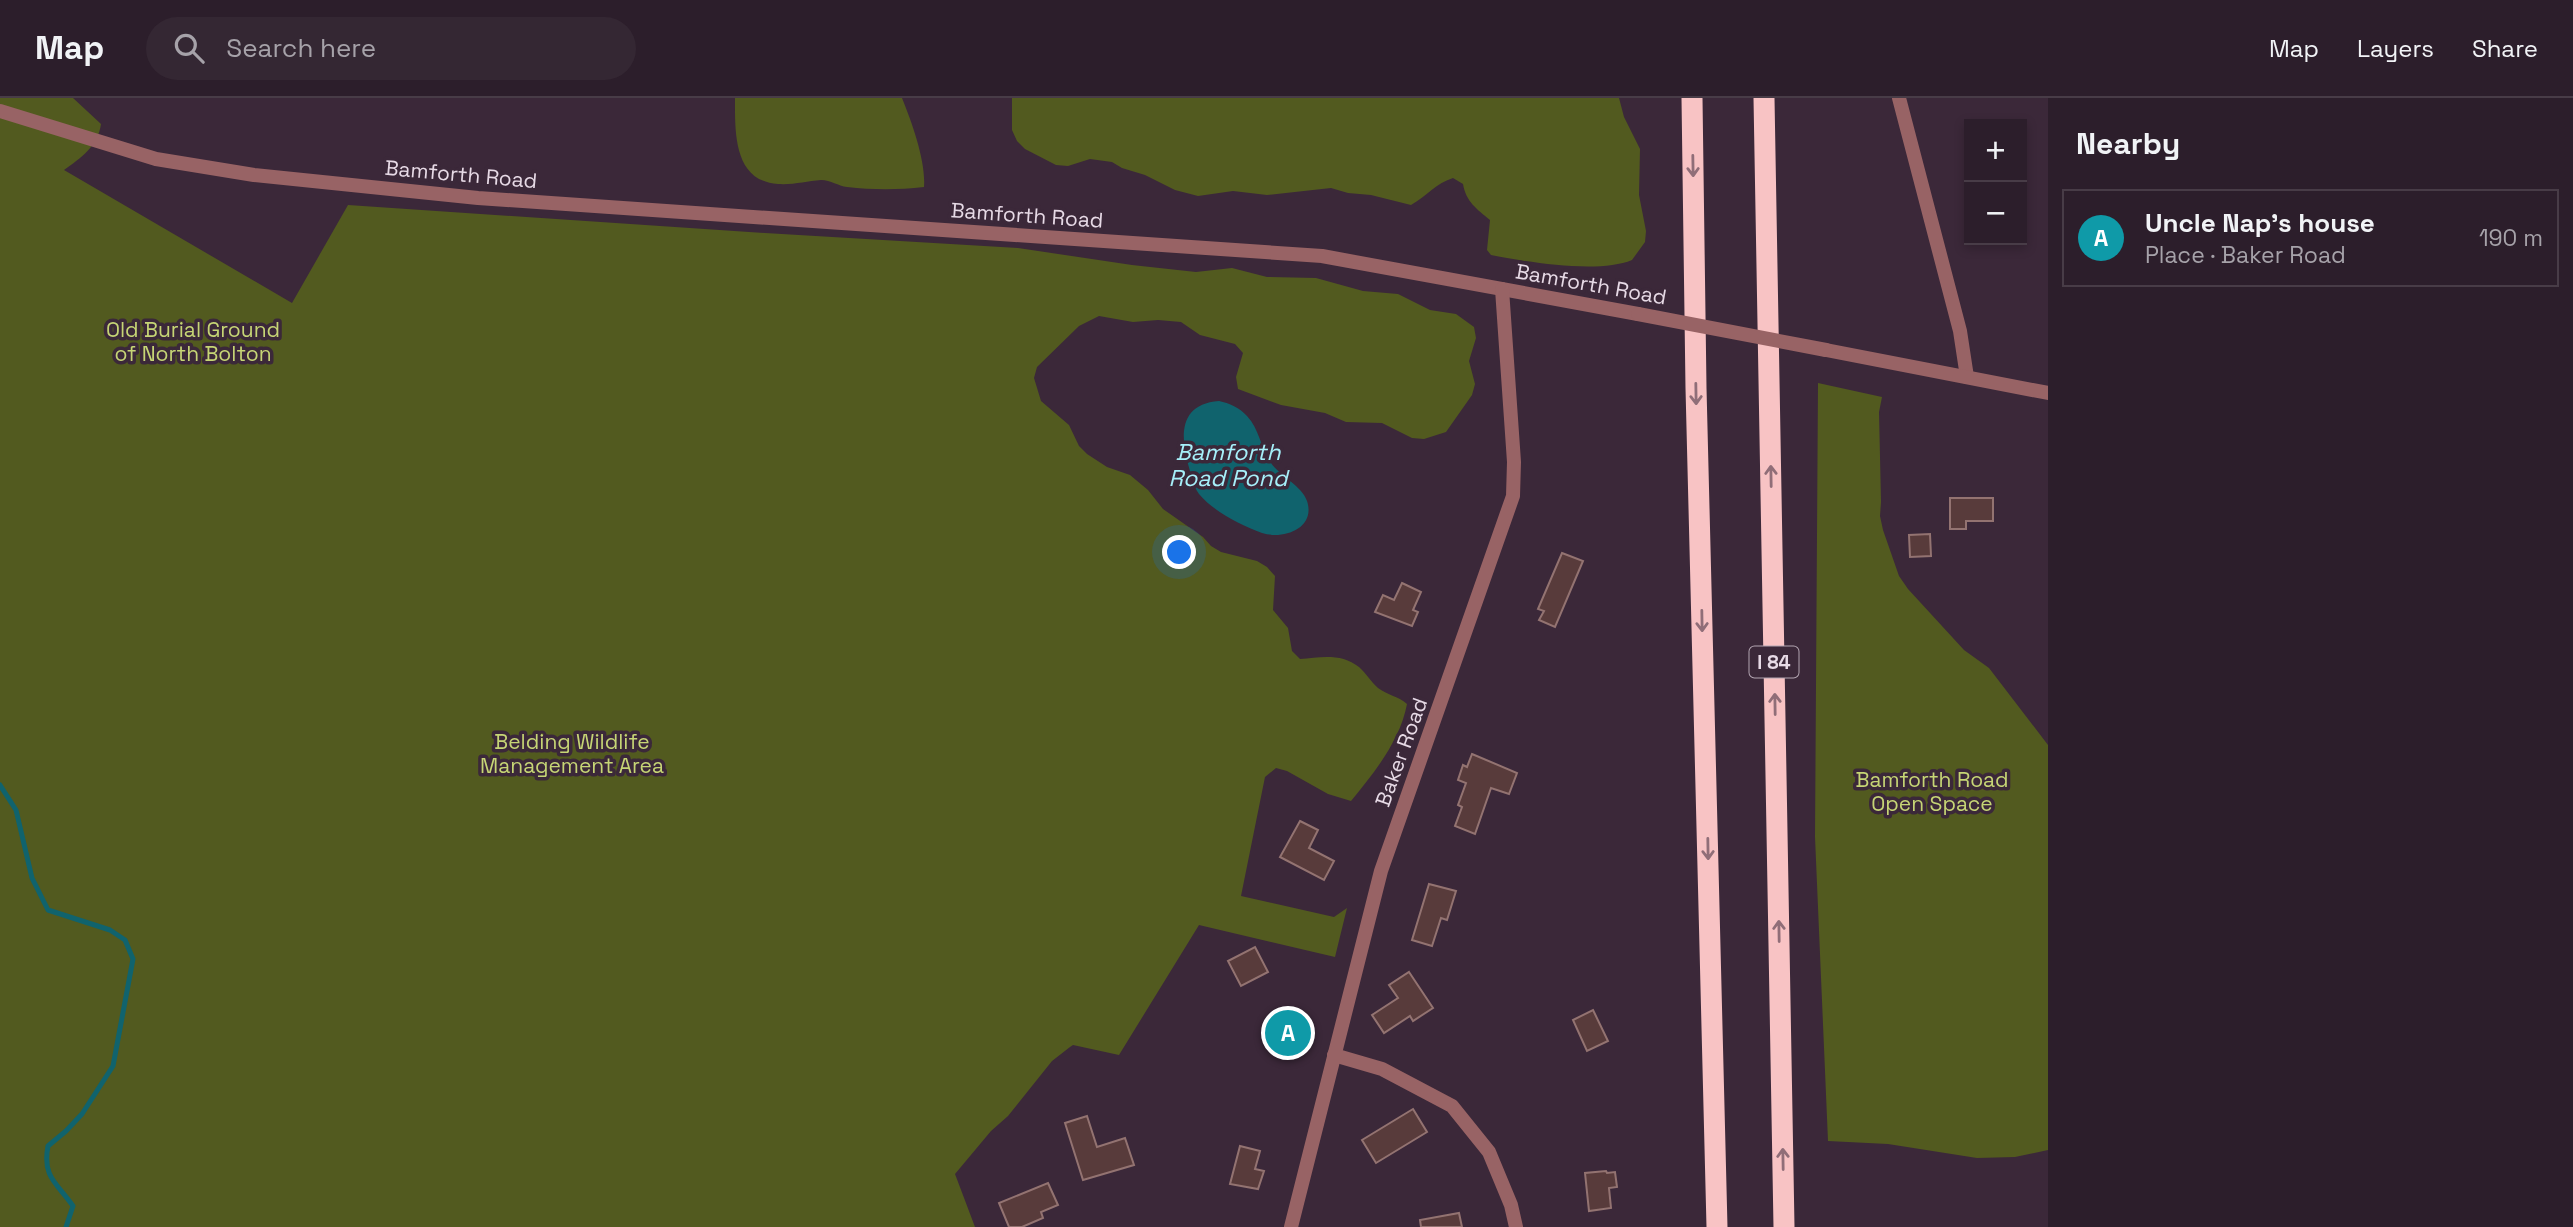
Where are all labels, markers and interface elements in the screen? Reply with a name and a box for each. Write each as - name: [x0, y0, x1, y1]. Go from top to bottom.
- search box: [146, 17, 636, 80]
- text: Map: [35, 27, 104, 69]
- icon: search: [170, 29, 208, 67]
- text: Search here: [226, 31, 376, 65]
- text: Map: [2269, 33, 2319, 64]
- text: Layers: [2357, 33, 2434, 64]
- text: Share: [2472, 33, 2538, 64]
- map controls: [1964, 119, 2027, 245]
- button: +: [1964, 119, 2027, 182]
- text: Nearby: [2076, 124, 2180, 163]
- street label: Bamforth Road: [384, 154, 538, 194]
- one-way arrow: [1686, 154, 1700, 177]
- button: −: [1964, 182, 2027, 245]
- street label: Bamforth Road: [950, 196, 1104, 234]
- text: Uncle Nap's house: [2145, 206, 2375, 240]
- text: A: [2094, 223, 2108, 253]
- text: 190 m: [2479, 223, 2543, 253]
- text: Place · Baker Road: [2145, 240, 2346, 270]
- street label: Bamforth Road: [1513, 257, 1669, 311]
- park label: Old Burial Ground of North Bolton: [106, 316, 280, 367]
- one-way arrow: [1689, 382, 1703, 405]
- water label: Bamforth Road Pond: [1169, 437, 1290, 493]
- one-way arrow: [1764, 465, 1778, 488]
- your location: [1162, 535, 1196, 569]
- one-way arrow: [1695, 609, 1709, 632]
- road number: I 84: [1750, 646, 1798, 678]
- one-way arrow: [1768, 693, 1782, 716]
- street label: Baker Road: [1369, 694, 1433, 810]
- park label: Belding Wildlife Management Area: [480, 728, 664, 779]
- park label: Bamforth Road Open Space: [1856, 766, 2008, 817]
- one-way arrow: [1701, 837, 1714, 860]
- one-way arrow: [1772, 920, 1786, 943]
- pin: A: [1265, 1007, 1311, 1059]
- one-way arrow: [1776, 1148, 1790, 1171]

